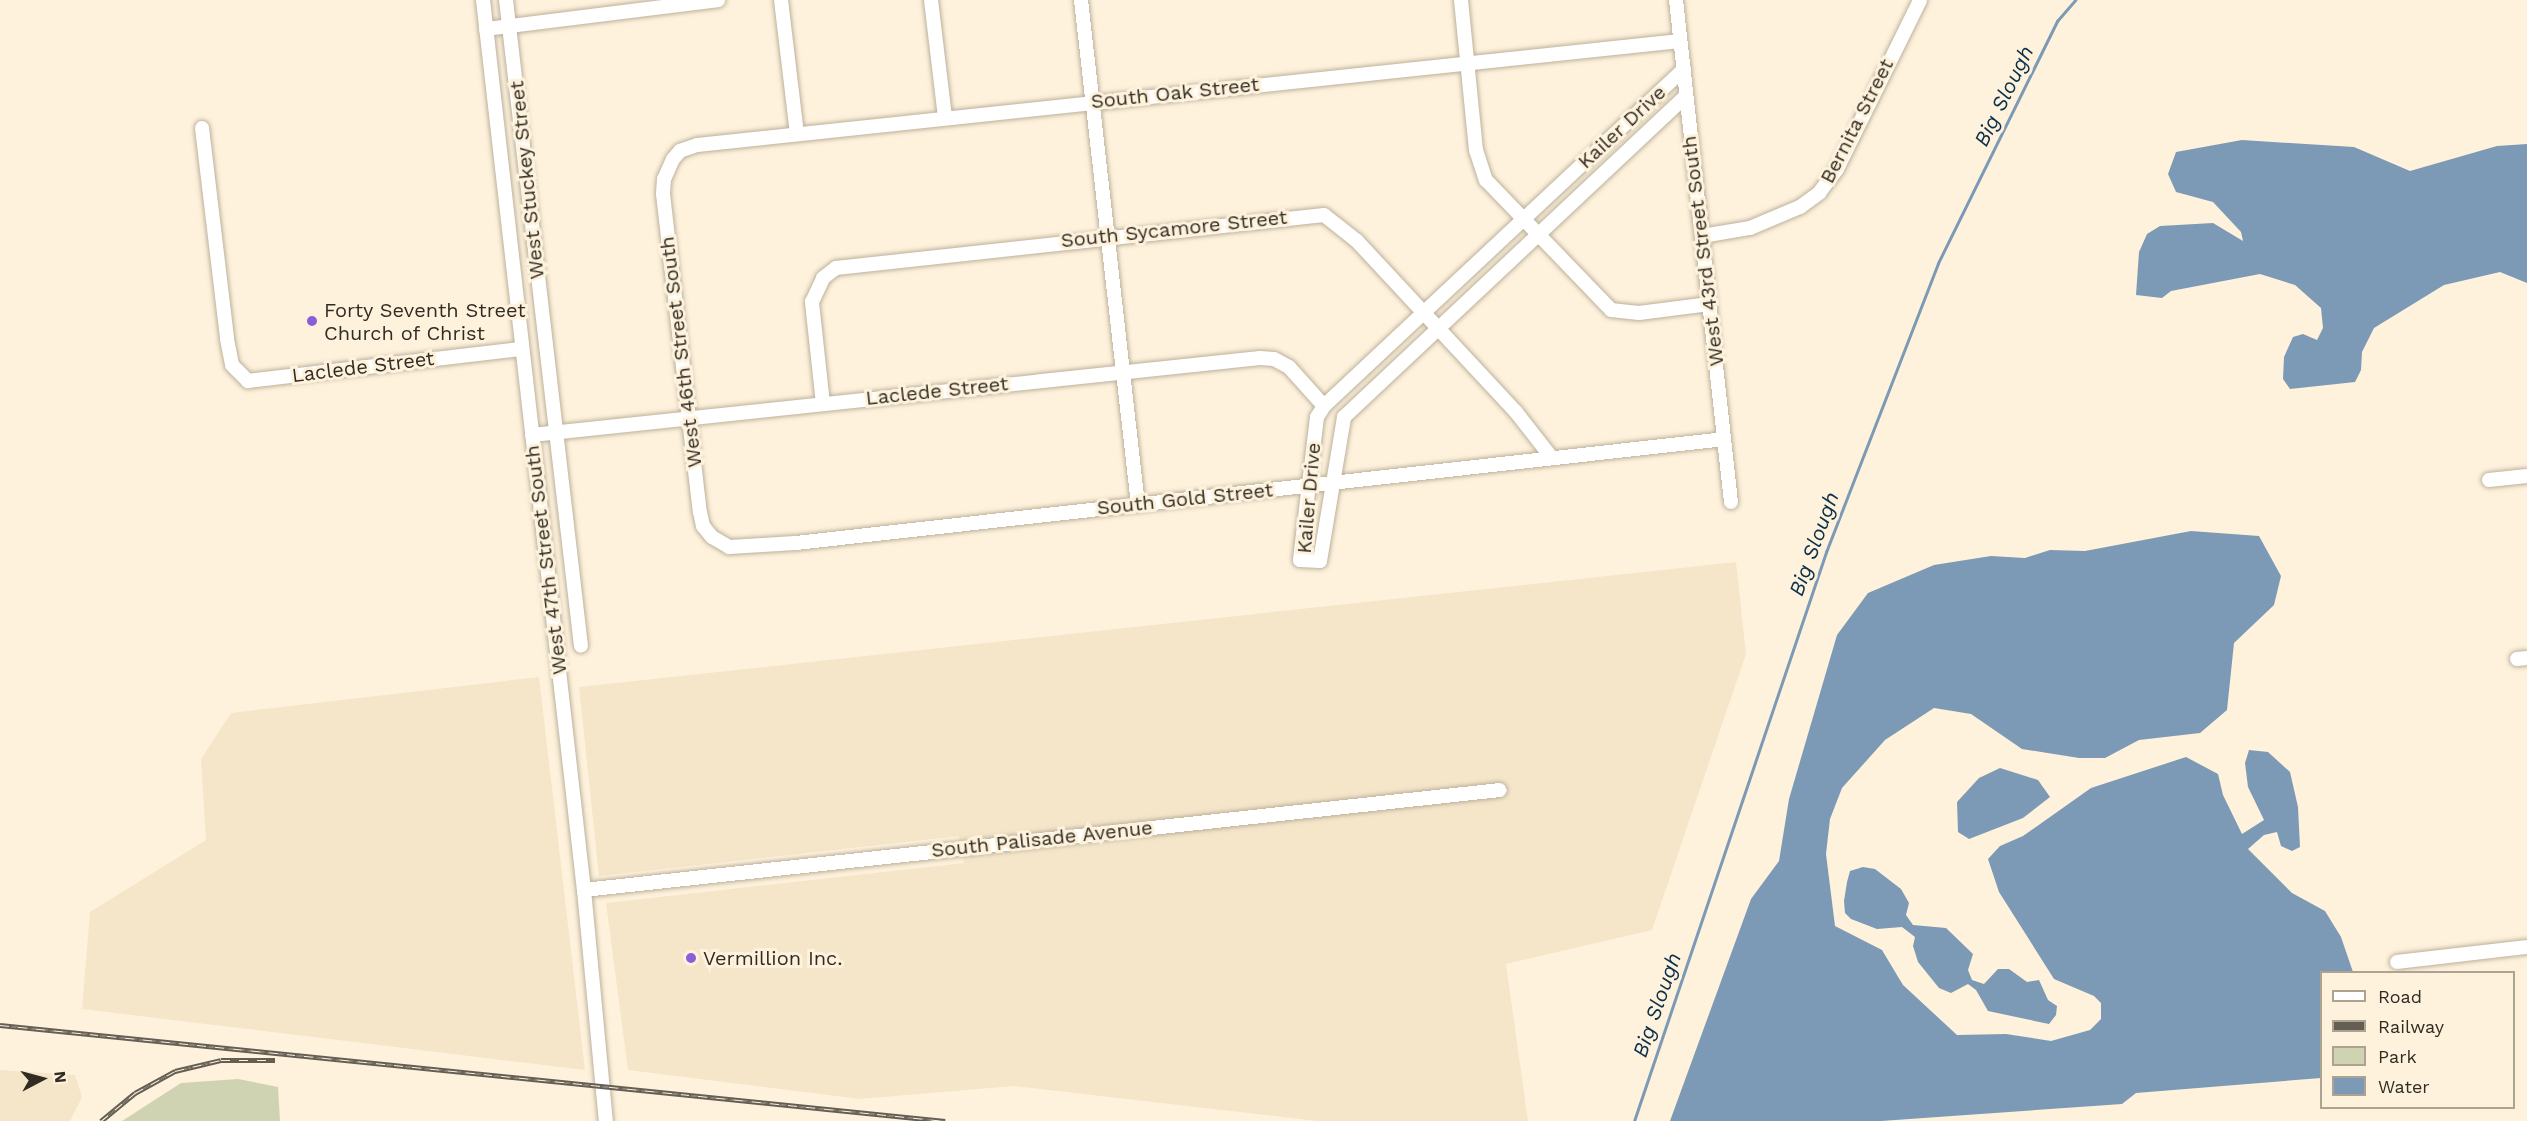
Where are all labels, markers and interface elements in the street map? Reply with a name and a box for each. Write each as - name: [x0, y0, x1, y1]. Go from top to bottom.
- water label: Big Slough: [1969, 42, 2039, 150]
- street label: Bernita Street: [1815, 54, 1899, 188]
- street label: South Oak Street: [1090, 72, 1260, 114]
- street label: West Stuckey Street: [505, 79, 549, 281]
- street label: Kailer Drive: [1573, 80, 1671, 174]
- street label: West 43rd Street South: [1677, 134, 1729, 368]
- street label: South Sycamore Street: [1060, 205, 1288, 253]
- street label: West 46th Street South: [655, 235, 707, 469]
- place label: Forty Seventh Street Church of Christ: [324, 298, 526, 345]
- marker: Forty Seventh Street Church of Christ: [305, 314, 319, 328]
- street label: Laclede Street: [290, 346, 436, 388]
- street label: Laclede Street: [865, 372, 1009, 410]
- street label: Kailer Drive: [1292, 441, 1326, 555]
- street label: West 47th Street South: [520, 444, 572, 676]
- street label: South Gold Street: [1096, 478, 1274, 520]
- water label: Big Slough: [1784, 489, 1844, 599]
- street label: South Palisade Avenue: [930, 815, 1154, 863]
- place label: Vermillion Inc.: [703, 946, 843, 970]
- water label: Big Slough: [1627, 949, 1687, 1061]
- marker: Vermillion Inc.: [684, 951, 698, 965]
- legend: [2320, 971, 2515, 1109]
- text: Road: [2378, 986, 2422, 1007]
- text: Railway: [2378, 1016, 2444, 1037]
- text: Park: [2378, 1046, 2417, 1067]
- north arrow: [12, 1049, 72, 1109]
- text: N: [50, 1070, 70, 1084]
- text: Water: [2378, 1076, 2430, 1097]

